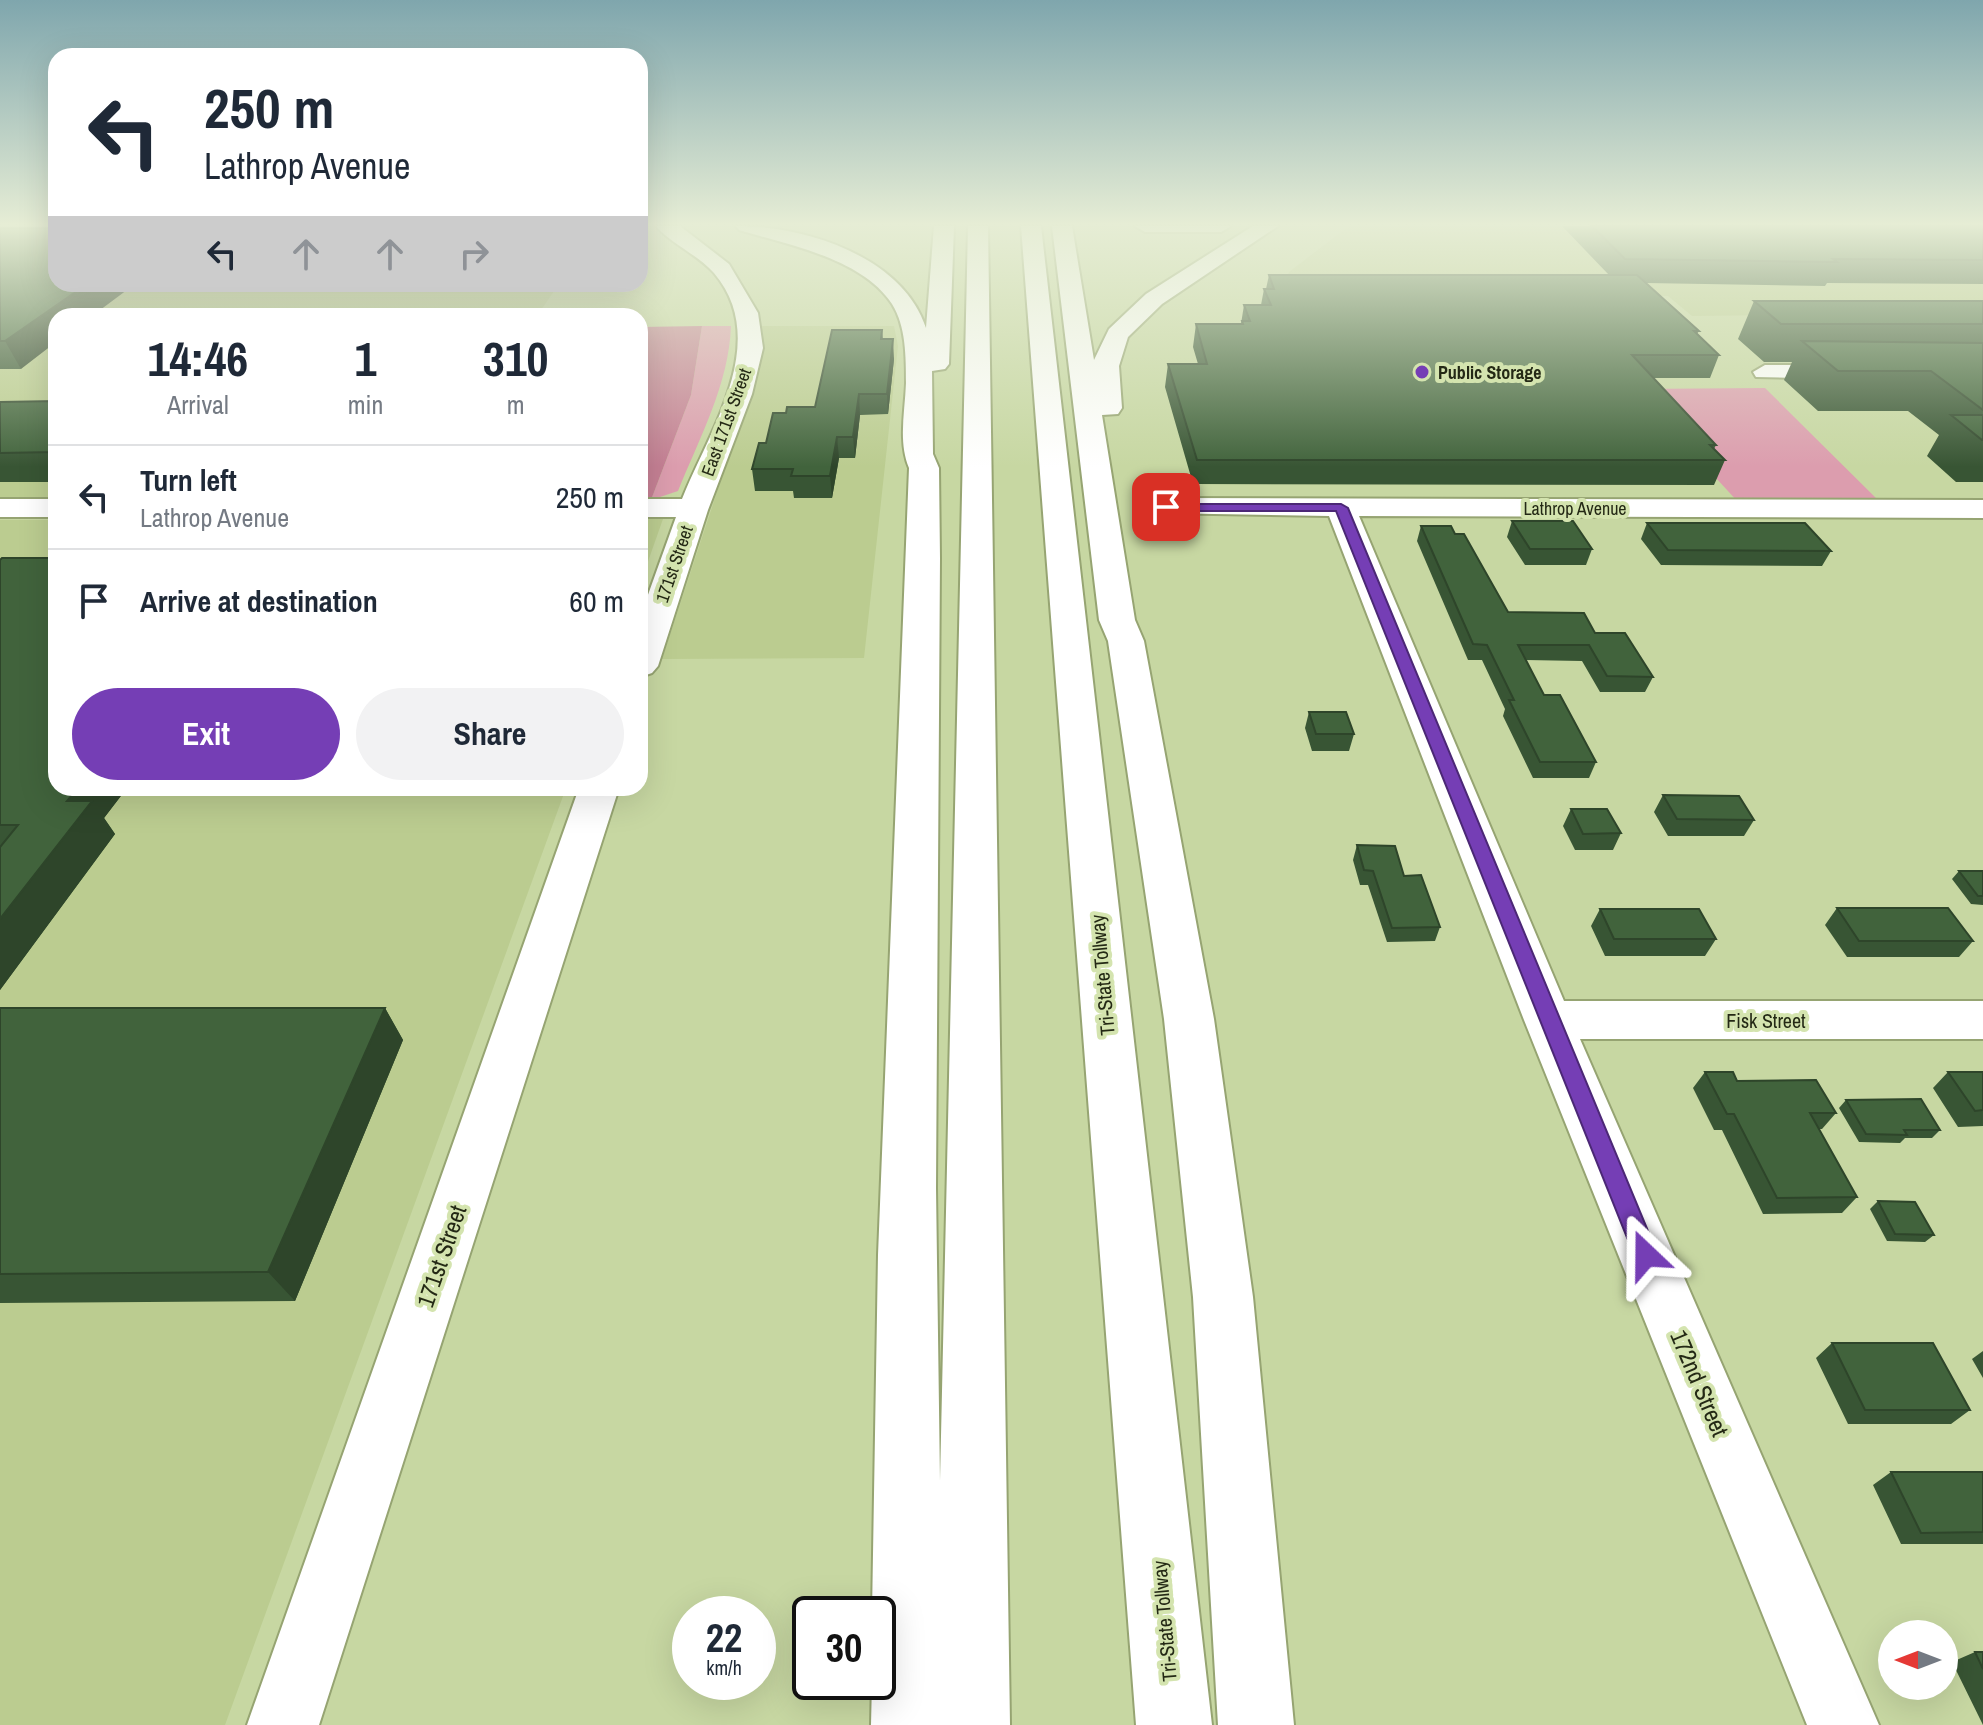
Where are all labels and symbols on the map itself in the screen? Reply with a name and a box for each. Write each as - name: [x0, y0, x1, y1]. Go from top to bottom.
- place label: Public Storage: [1438, 360, 1541, 385]
- marker: Public Storage: [1413, 363, 1431, 381]
- street label: East 171st Street: [695, 365, 757, 479]
- pin: [1132, 473, 1200, 541]
- street label: Lathrop Avenue: [1523, 496, 1627, 521]
- street label: 171st Street: [649, 522, 699, 606]
- street label: Tri-State Tollway: [1083, 913, 1121, 1037]
- street label: Fisk Street: [1726, 1007, 1806, 1034]
- street label: 171st Street: [409, 1200, 474, 1311]
- position arrow: [1604, 1213, 1688, 1297]
- street label: 172nd Street: [1663, 1325, 1737, 1442]
- street label: Tri-State Tollway: [1145, 1559, 1183, 1683]
- speed limit sign: 30: [792, 1596, 896, 1700]
- north arrow: [1878, 1620, 1958, 1700]

